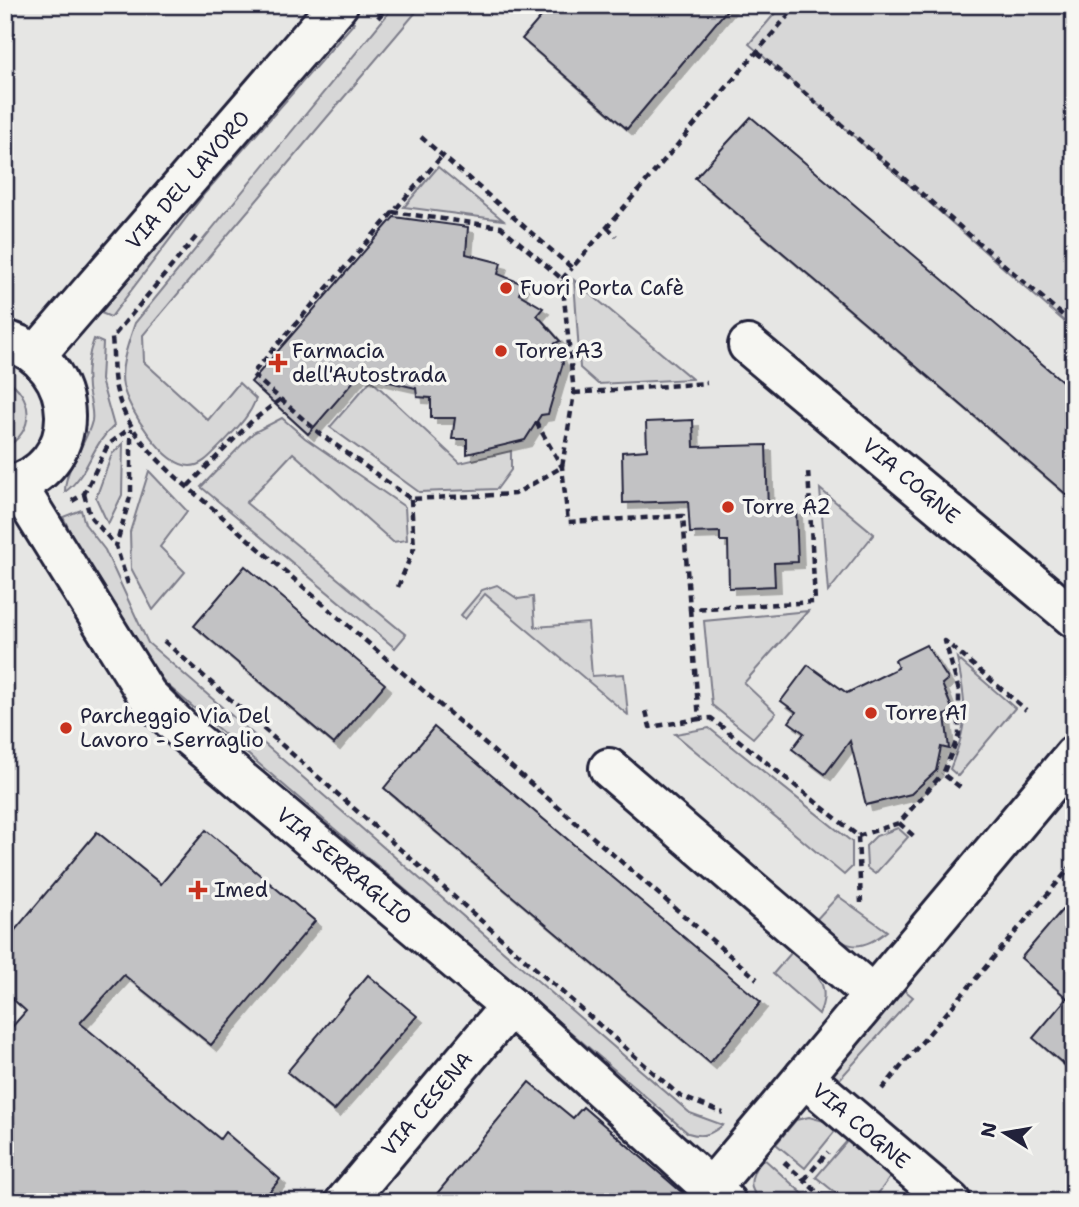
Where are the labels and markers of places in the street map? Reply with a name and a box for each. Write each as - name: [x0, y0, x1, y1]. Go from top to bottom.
- place label: Fuori Porta Cafè: [520, 274, 684, 302]
- marker: Fuori Porta Cafè: [498, 280, 514, 296]
- place label: Farmacia dell'Autostrada: [292, 337, 447, 389]
- place label: Torre A3: [515, 337, 604, 365]
- marker: Torre A3: [493, 343, 509, 359]
- marker: Farmacia dell'Autostrada: [270, 355, 286, 371]
- place label: Torre A2: [742, 493, 831, 521]
- marker: Torre A2: [720, 499, 736, 515]
- place label: Torre A1: [885, 699, 968, 727]
- place label: Parcheggio Via Del Lavoro - Serraglio: [80, 702, 271, 754]
- marker: Torre A1: [863, 705, 879, 721]
- marker: Parcheggio Via Del Lavoro - Serraglio: [58, 720, 74, 736]
- place label: Imed: [214, 876, 268, 904]
- marker: Imed: [188, 880, 208, 900]

